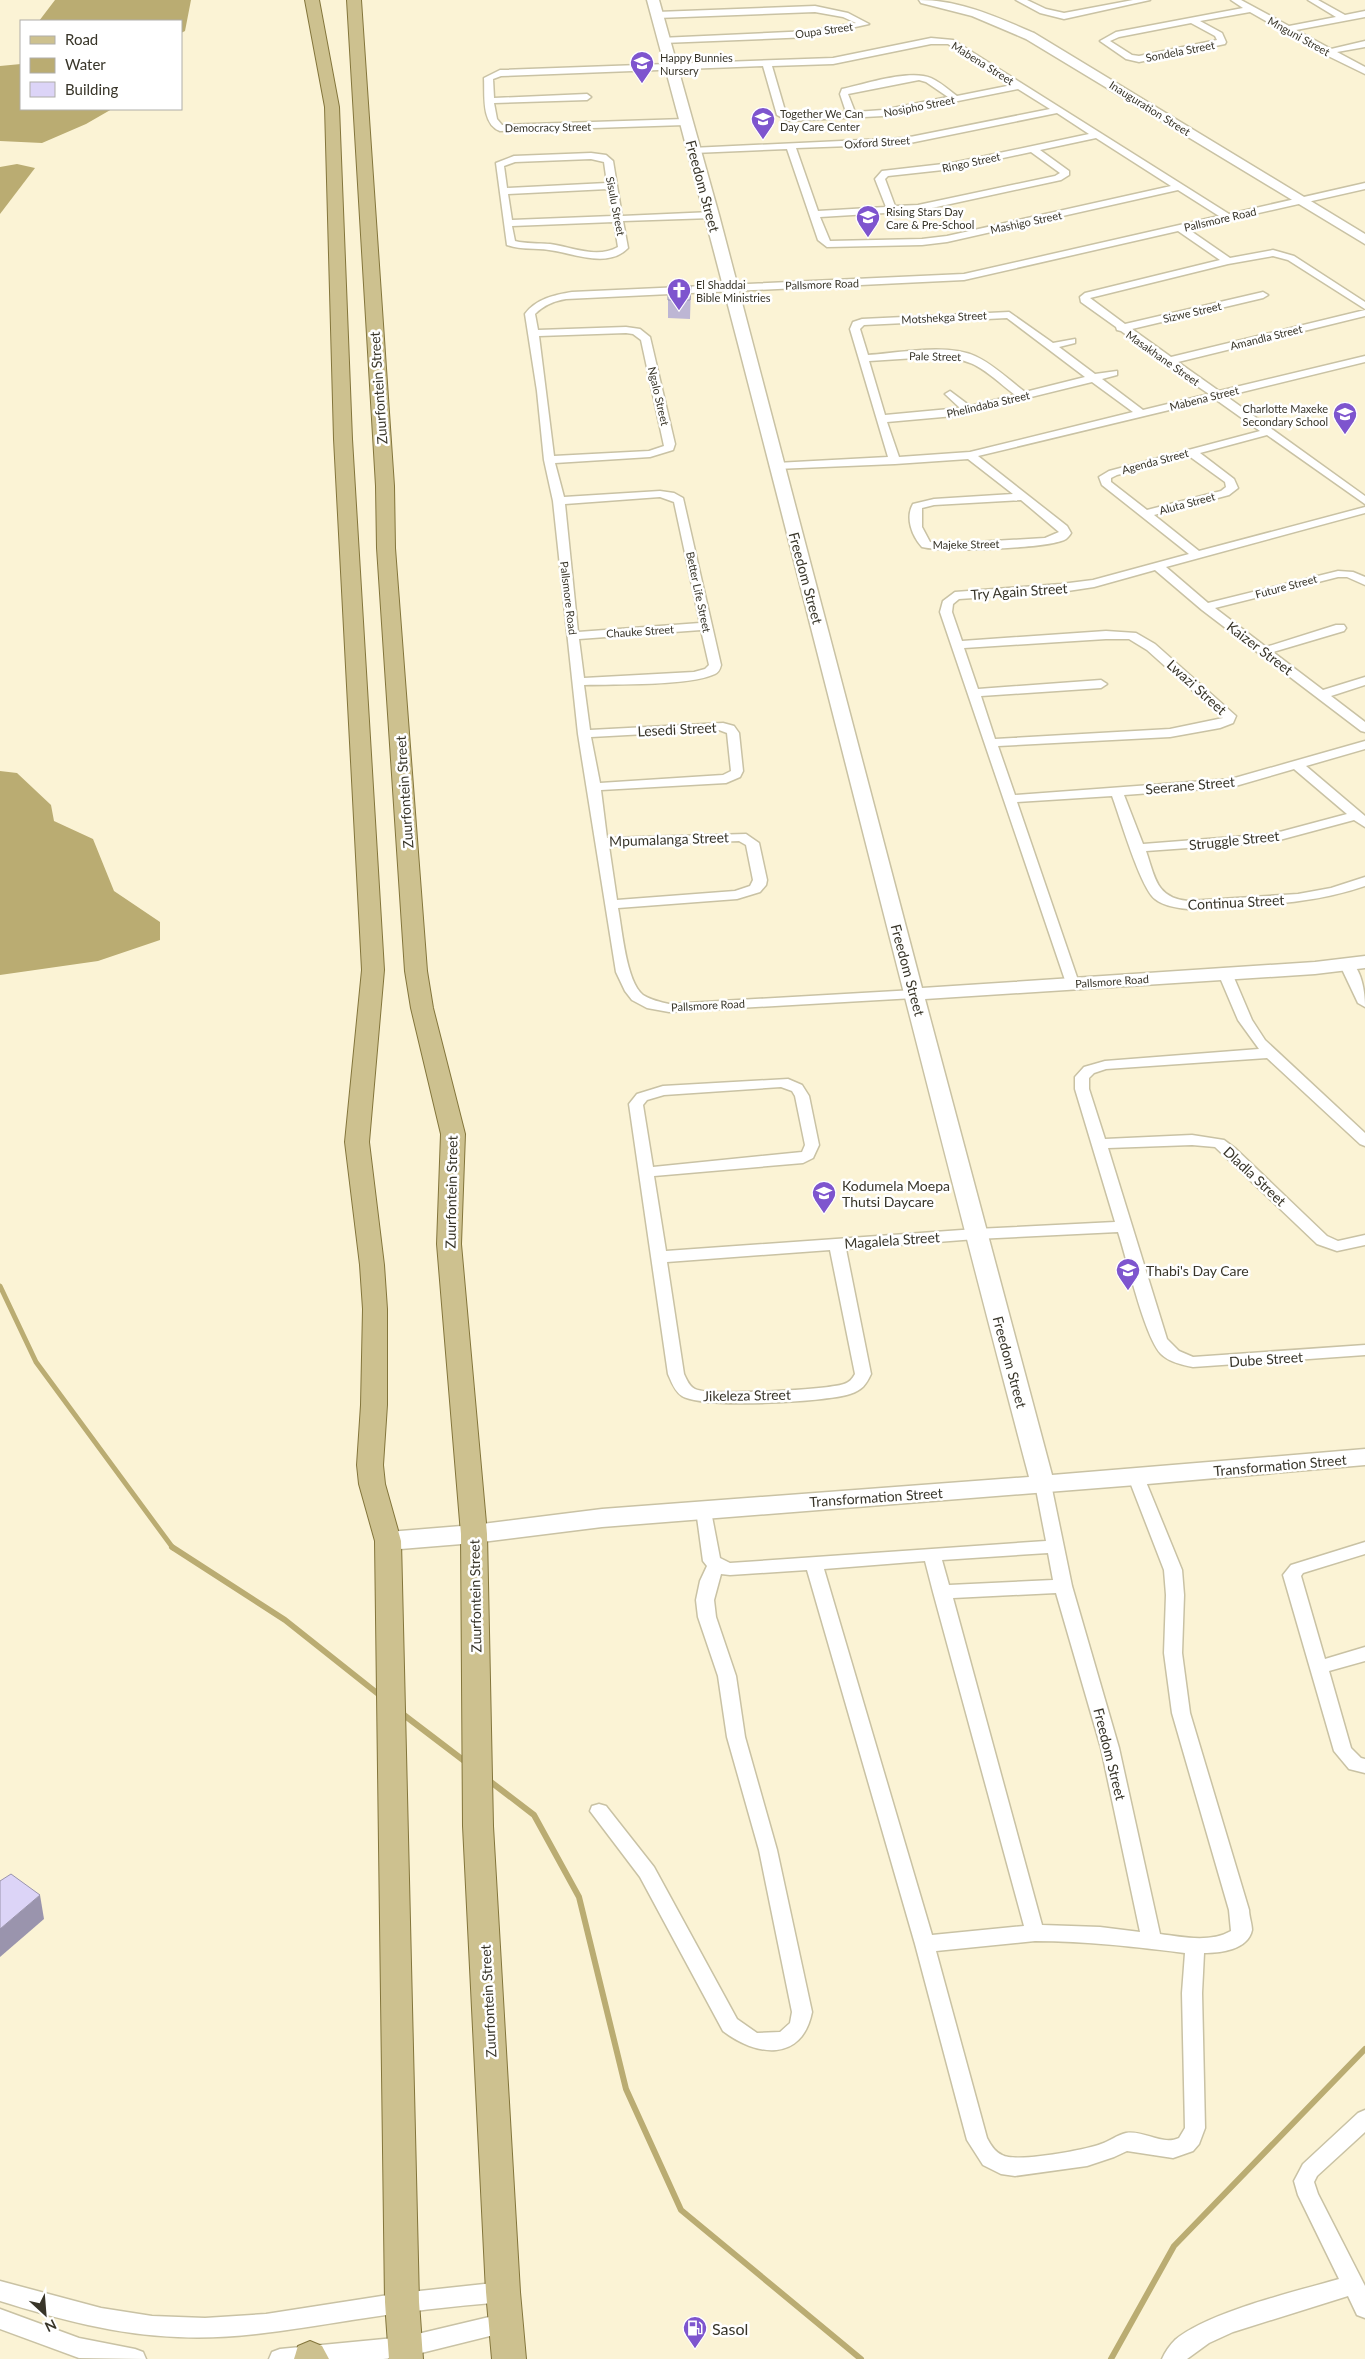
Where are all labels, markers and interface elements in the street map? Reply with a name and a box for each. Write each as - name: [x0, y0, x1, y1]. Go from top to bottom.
- street label: Mnguni Street: [1266, 14, 1332, 58]
- legend: [20, 20, 182, 110]
- street label: Oupa Street: [794, 20, 854, 40]
- text: Road: [65, 30, 98, 48]
- street label: Sondela Street: [1144, 38, 1216, 64]
- street label: Mabena Street: [950, 39, 1017, 87]
- school or university icon: Happy Bunnies Nursery: [629, 50, 655, 84]
- place label: Happy Bunnies Nursery: [660, 51, 733, 77]
- text: Water: [65, 55, 106, 73]
- street label: Inauguration Street: [1107, 78, 1193, 138]
- text: Building: [65, 80, 118, 98]
- street label: Nosipho Street: [882, 93, 956, 119]
- school or university icon: Together We Can Day Care Center: [750, 106, 776, 140]
- place label: Together We Can Day Care Center: [780, 107, 863, 133]
- street label: Democracy Street: [505, 120, 591, 134]
- street label: Oxford Street: [844, 133, 910, 151]
- street label: Freedom Street: [683, 138, 723, 234]
- street label: Ringo Street: [941, 149, 1001, 175]
- street label: Sisulu Street: [604, 175, 628, 237]
- school or university icon: Rising Stars Day Care & Pre-School: [855, 204, 881, 238]
- street label: Pallsmore Road: [1183, 204, 1257, 234]
- place label: Rising Stars Day Care & Pre-School: [886, 205, 974, 231]
- street label: Mashigo Street: [989, 208, 1063, 236]
- street label: Pallsmore Road: [785, 276, 859, 292]
- church icon: El Shaddai Bible Ministries: [666, 277, 692, 311]
- place label: El Shaddai Bible Ministries: [696, 278, 771, 304]
- street label: Sizwe Street: [1161, 299, 1223, 325]
- street label: Motshekga Street: [901, 308, 987, 326]
- street label: Amandla Street: [1228, 322, 1304, 352]
- street label: Masakhane Street: [1124, 328, 1202, 388]
- street label: Zuurfontein Street: [366, 331, 390, 445]
- street label: Pale Street: [909, 349, 961, 363]
- street label: Ngalo Street: [646, 365, 672, 427]
- street label: Mabena Street: [1168, 383, 1240, 413]
- street label: Phelindaba Street: [945, 388, 1031, 420]
- school or university icon: Charlotte Maxeke Secondary School: [1332, 401, 1358, 435]
- place label: Charlotte Maxeke Secondary School: [1242, 402, 1328, 428]
- street label: Agenda Street: [1120, 446, 1190, 476]
- street label: Aluta Street: [1158, 489, 1216, 517]
- street label: Freedom Street: [786, 530, 826, 626]
- street label: Majeke Street: [932, 537, 1000, 551]
- street label: Better Life Street: [684, 550, 714, 634]
- street label: Pallsmore Road: [558, 561, 580, 635]
- street label: Future Street: [1254, 572, 1318, 600]
- street label: Try Again Street: [970, 579, 1068, 603]
- street label: Kaizer Street: [1224, 618, 1296, 678]
- street label: Chauke Street: [606, 622, 674, 640]
- street label: Lwazi Street: [1164, 656, 1230, 718]
- street label: Lesedi Street: [637, 718, 717, 740]
- street label: Zuurfontein Street: [392, 735, 416, 849]
- street label: Seerane Street: [1144, 773, 1236, 797]
- street label: Struggle Street: [1188, 827, 1280, 853]
- street label: Mpumalanga Street: [609, 828, 729, 850]
- street label: Continua Street: [1187, 891, 1285, 913]
- street label: Freedom Street: [888, 922, 928, 1018]
- street label: Pallsmore Road: [1075, 972, 1149, 990]
- street label: Pallsmore Road: [671, 997, 745, 1013]
- street label: Zuurfontein Street: [442, 1135, 460, 1249]
- street label: Dladla Street: [1220, 1143, 1290, 1209]
- place label: Kodumela Moepa Thutsi Daycare: [842, 1177, 950, 1210]
- school or university icon: Kodumela Moepa Thutsi Daycare: [811, 1180, 837, 1214]
- street label: Magalela Street: [844, 1228, 940, 1252]
- school or university icon: Thabi's Day Care: [1115, 1257, 1141, 1291]
- place label: Thabi's Day Care: [1146, 1262, 1249, 1279]
- street label: Freedom Street: [990, 1314, 1030, 1410]
- street label: Dube Street: [1228, 1348, 1304, 1370]
- street label: Jikeleza Street: [703, 1386, 791, 1404]
- street label: Transformation Street: [1213, 1451, 1347, 1479]
- street label: Transformation Street: [809, 1484, 943, 1510]
- street label: Zuurfontein Street: [466, 1539, 484, 1653]
- street label: Freedom Street: [1090, 1706, 1130, 1802]
- street label: Zuurfontein Street: [477, 1944, 499, 2058]
- north arrow: [20, 2289, 70, 2339]
- fuel station icon: Sasol: [682, 2315, 708, 2349]
- text: N: [42, 2316, 59, 2336]
- place label: Sasol: [712, 2319, 748, 2338]

